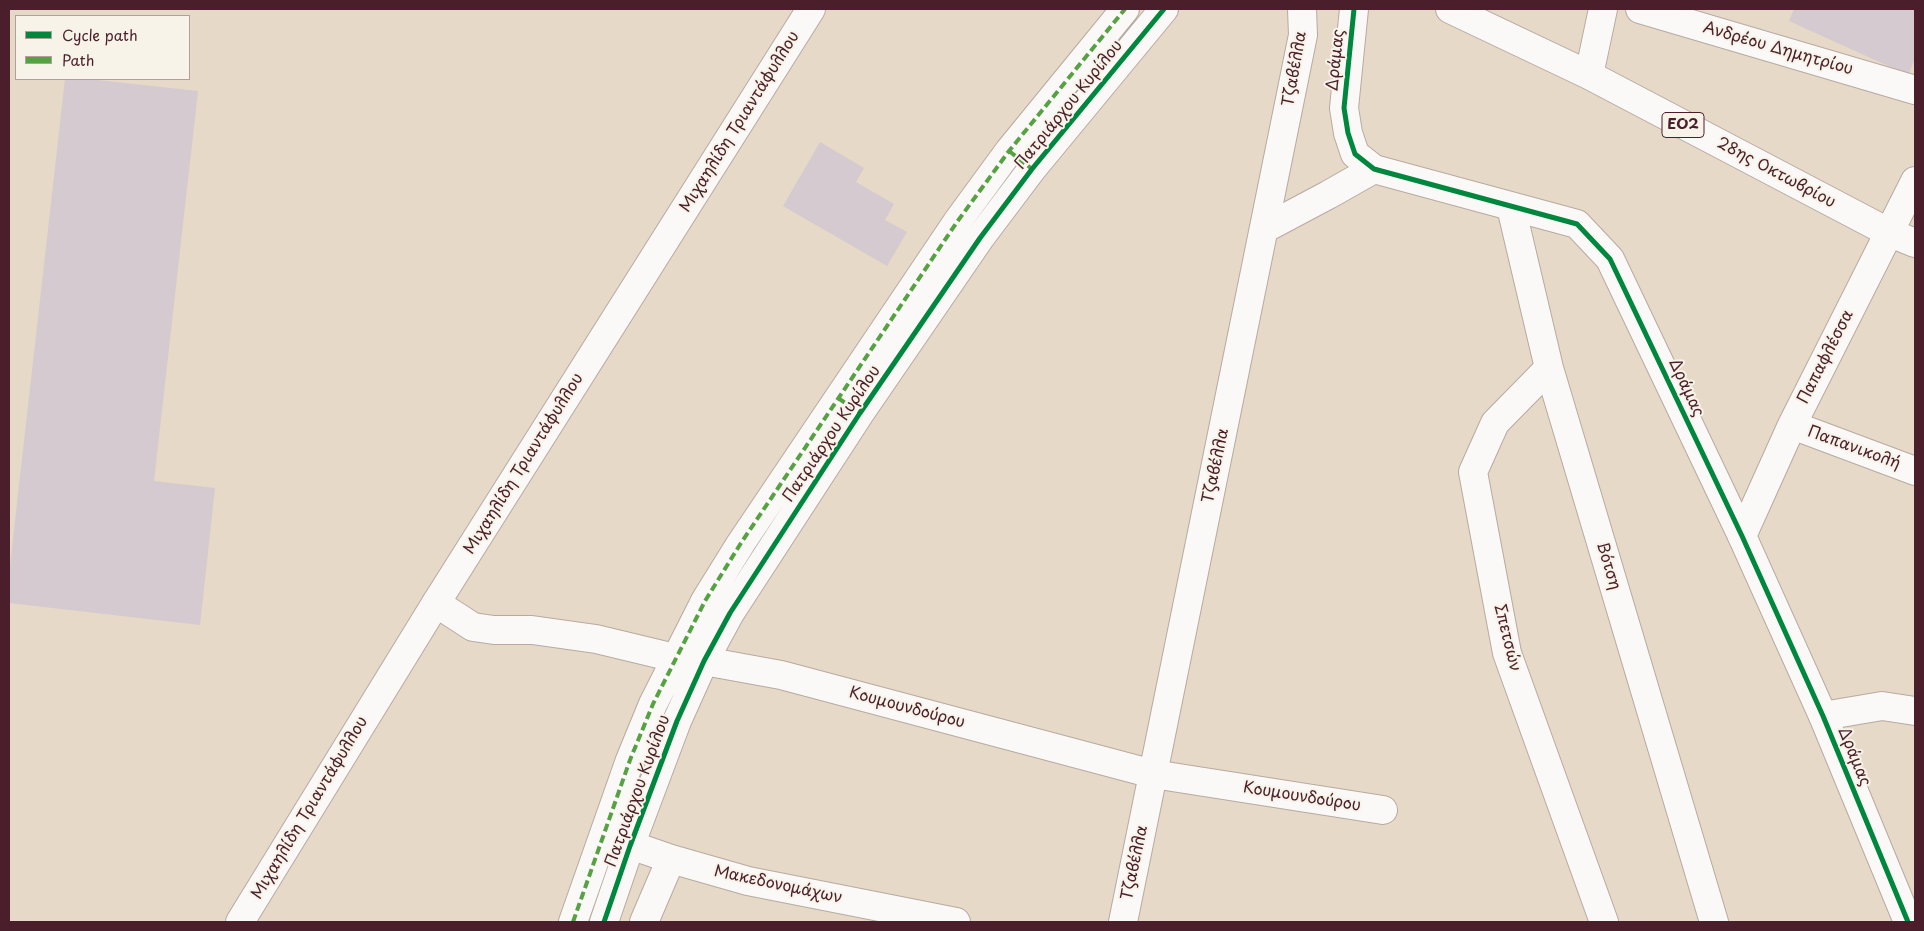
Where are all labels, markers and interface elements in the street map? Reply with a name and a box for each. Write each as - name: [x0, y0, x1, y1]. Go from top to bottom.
- legend: [15, 15, 190, 80]
- street label: Ανδρέου Δημητρίου: [1701, 18, 1855, 80]
- text: Cycle path: [62, 23, 138, 46]
- street label: Μιχαηλίδη Τριαντάφυλλου: [676, 28, 804, 216]
- street label: Δράμας: [1323, 28, 1349, 92]
- street label: Τζαβέλλα: [1279, 30, 1311, 108]
- street label: Πατριάρχου Κυρίλου: [1011, 37, 1127, 173]
- text: Path: [62, 48, 94, 71]
- road number: ΕΟ2: [1662, 112, 1704, 138]
- street label: 28ης Οκτωβρίου: [1713, 134, 1839, 212]
- street label: Παπαφλέσσα: [1794, 307, 1858, 407]
- street label: Δράμας: [1664, 356, 1708, 420]
- street label: Πατριάρχου Κυρίλου: [779, 362, 885, 506]
- street label: Μιχαηλίδη Τριαντάφυλλου: [460, 370, 588, 558]
- street label: Παπανικολή: [1805, 422, 1903, 474]
- street label: Τζαβέλλα: [1199, 427, 1233, 505]
- street label: Βότση: [1592, 540, 1624, 592]
- street label: Σπετσών: [1489, 602, 1525, 674]
- street label: Κουμουνδούρου: [847, 683, 967, 733]
- street label: Πατριάρχου Κυρίλου: [602, 712, 674, 870]
- street label: Μιχαηλίδη Τριαντάφυλλου: [248, 713, 372, 903]
- street label: Δράμας: [1834, 725, 1874, 789]
- street label: Κουμουνδούρου: [1242, 778, 1362, 816]
- street label: Τζαβέλλα: [1118, 824, 1152, 902]
- street label: Μακεδονομάχων: [712, 862, 844, 908]

